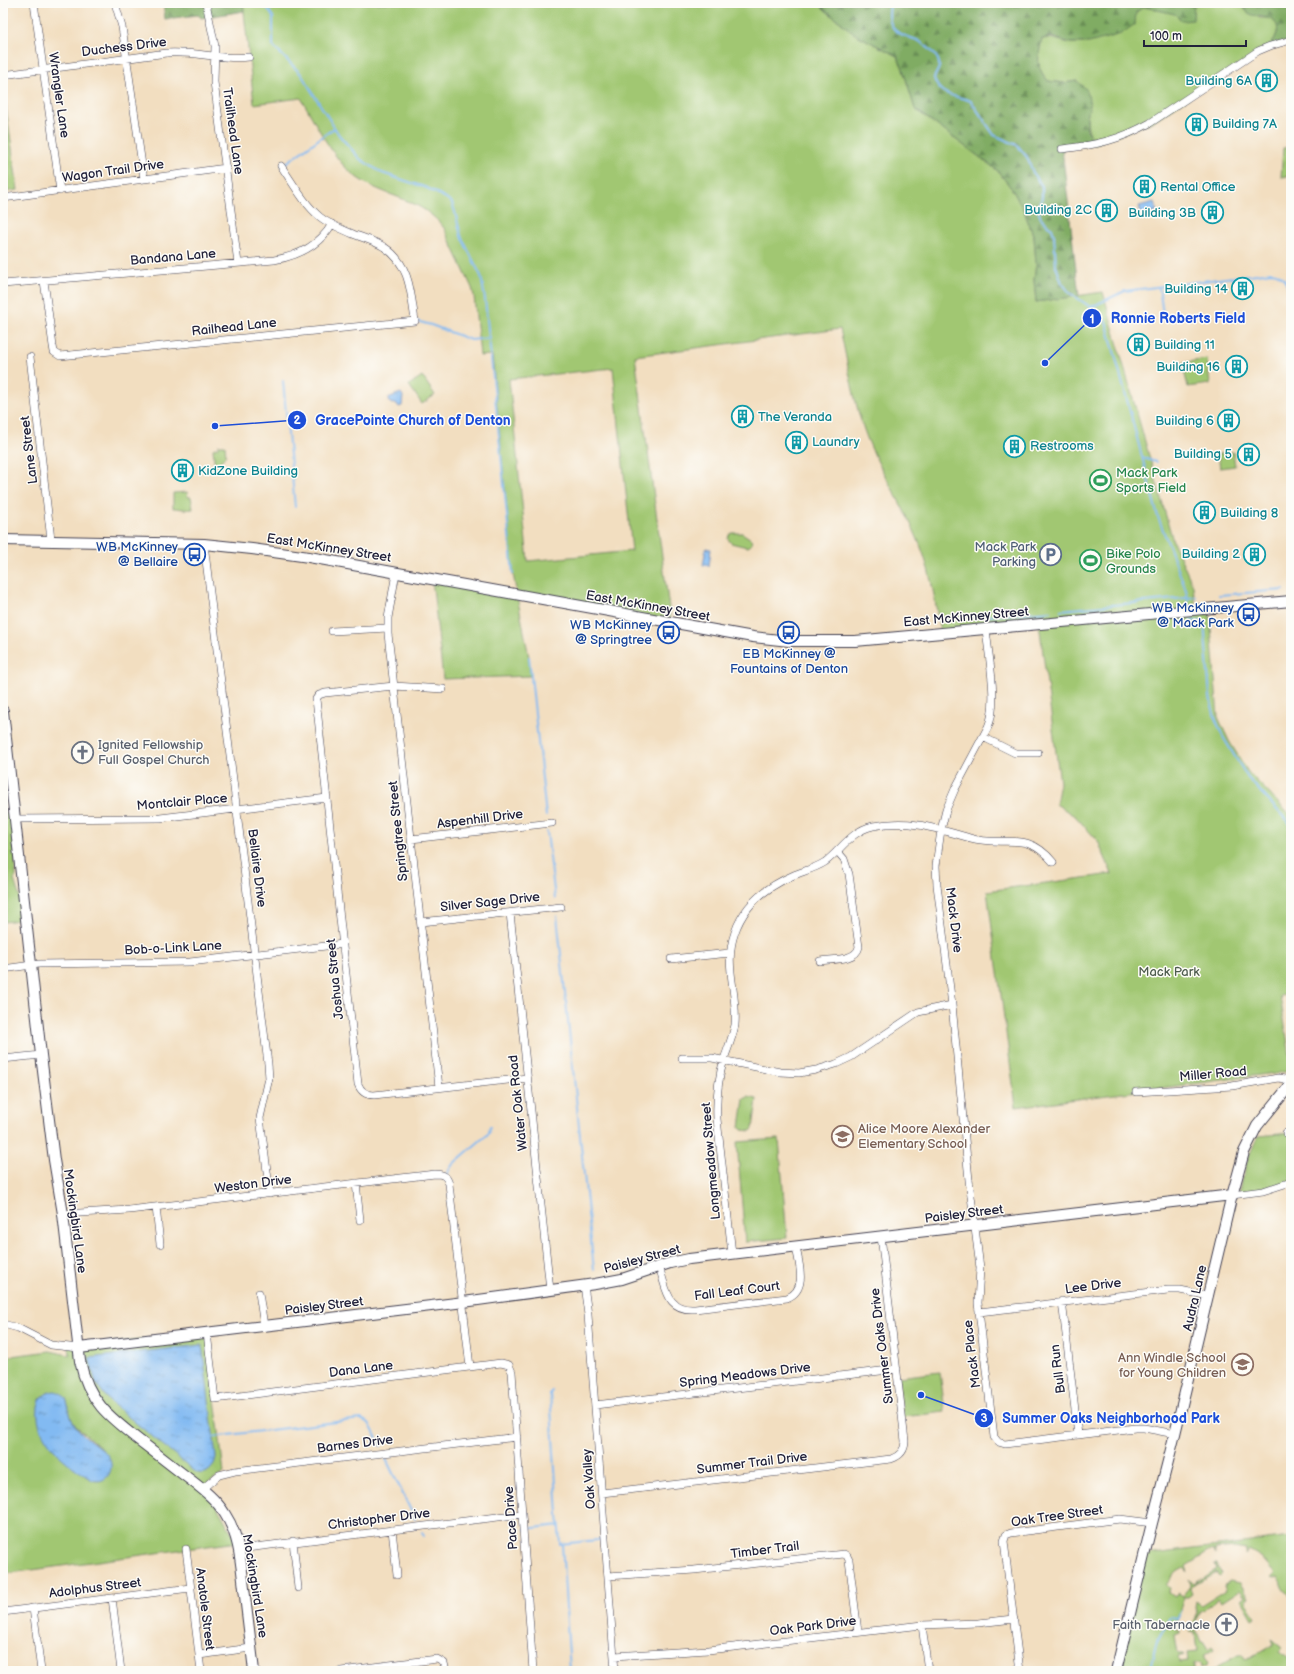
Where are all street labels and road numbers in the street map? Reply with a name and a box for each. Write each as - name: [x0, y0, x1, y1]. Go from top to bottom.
- street label: Duchess Drive: [81, 34, 168, 60]
- street label: Wrangler Lane: [45, 51, 73, 139]
- street label: Trailhead Lane: [219, 87, 247, 176]
- street label: Wagon Trail Drive: [61, 156, 165, 186]
- street label: Bandana Lane: [129, 245, 217, 269]
- street label: Railhead Lane: [191, 315, 278, 339]
- street label: Lane Street: [17, 415, 41, 485]
- street label: East McKinney Street: [266, 530, 392, 566]
- street label: East McKinney Street: [585, 587, 711, 625]
- street label: East McKinney Street: [903, 604, 1029, 630]
- street label: Springtree Street: [385, 780, 411, 882]
- street label: Montclair Place: [136, 790, 228, 814]
- street label: Aspenhill Drive: [436, 806, 524, 832]
- street label: Bellaire Drive: [244, 828, 270, 908]
- street label: Mack Drive: [942, 886, 966, 954]
- street label: Silver Sage Drive: [439, 889, 541, 915]
- street label: Bob-o-Link Lane: [124, 937, 222, 959]
- street label: Joshua Street: [323, 938, 347, 1020]
- street label: Water Oak Road: [505, 1054, 531, 1152]
- street label: Miller Road: [1179, 1063, 1247, 1085]
- street label: Longmeadow Street: [698, 1102, 724, 1220]
- street label: Mockingbird Lane: [60, 1168, 90, 1274]
- street label: Weston Drive: [213, 1171, 293, 1197]
- street label: Paisley Street: [924, 1201, 1004, 1227]
- street label: Paisley Street: [602, 1241, 682, 1277]
- street label: Audra Lane: [1180, 1263, 1210, 1333]
- street label: Lee Drive: [1064, 1275, 1122, 1297]
- street label: Fall Leaf Court: [693, 1278, 781, 1304]
- street label: Summer Oaks Drive: [867, 1287, 897, 1405]
- street label: Paisley Street: [284, 1293, 364, 1319]
- street label: Mack Place: [960, 1319, 984, 1389]
- street label: Bull Run: [1047, 1344, 1069, 1394]
- street label: Dana Lane: [328, 1357, 394, 1381]
- street label: Spring Meadows Drive: [679, 1359, 812, 1391]
- street label: Barnes Drive: [316, 1431, 394, 1457]
- street label: Oak Valley: [579, 1448, 599, 1510]
- street label: Summer Trail Drive: [696, 1448, 808, 1478]
- street label: Pace Drive: [501, 1485, 521, 1550]
- street label: Oak Tree Street: [1010, 1502, 1104, 1530]
- street label: Christopher Drive: [327, 1505, 431, 1533]
- street label: Mockingbird Lane: [239, 1533, 271, 1639]
- street label: Timber Trail: [730, 1538, 800, 1562]
- street label: Anatole Street: [192, 1567, 218, 1651]
- street label: Adolphus Street: [48, 1574, 142, 1602]
- street label: Oak Park Drive: [769, 1613, 857, 1639]

